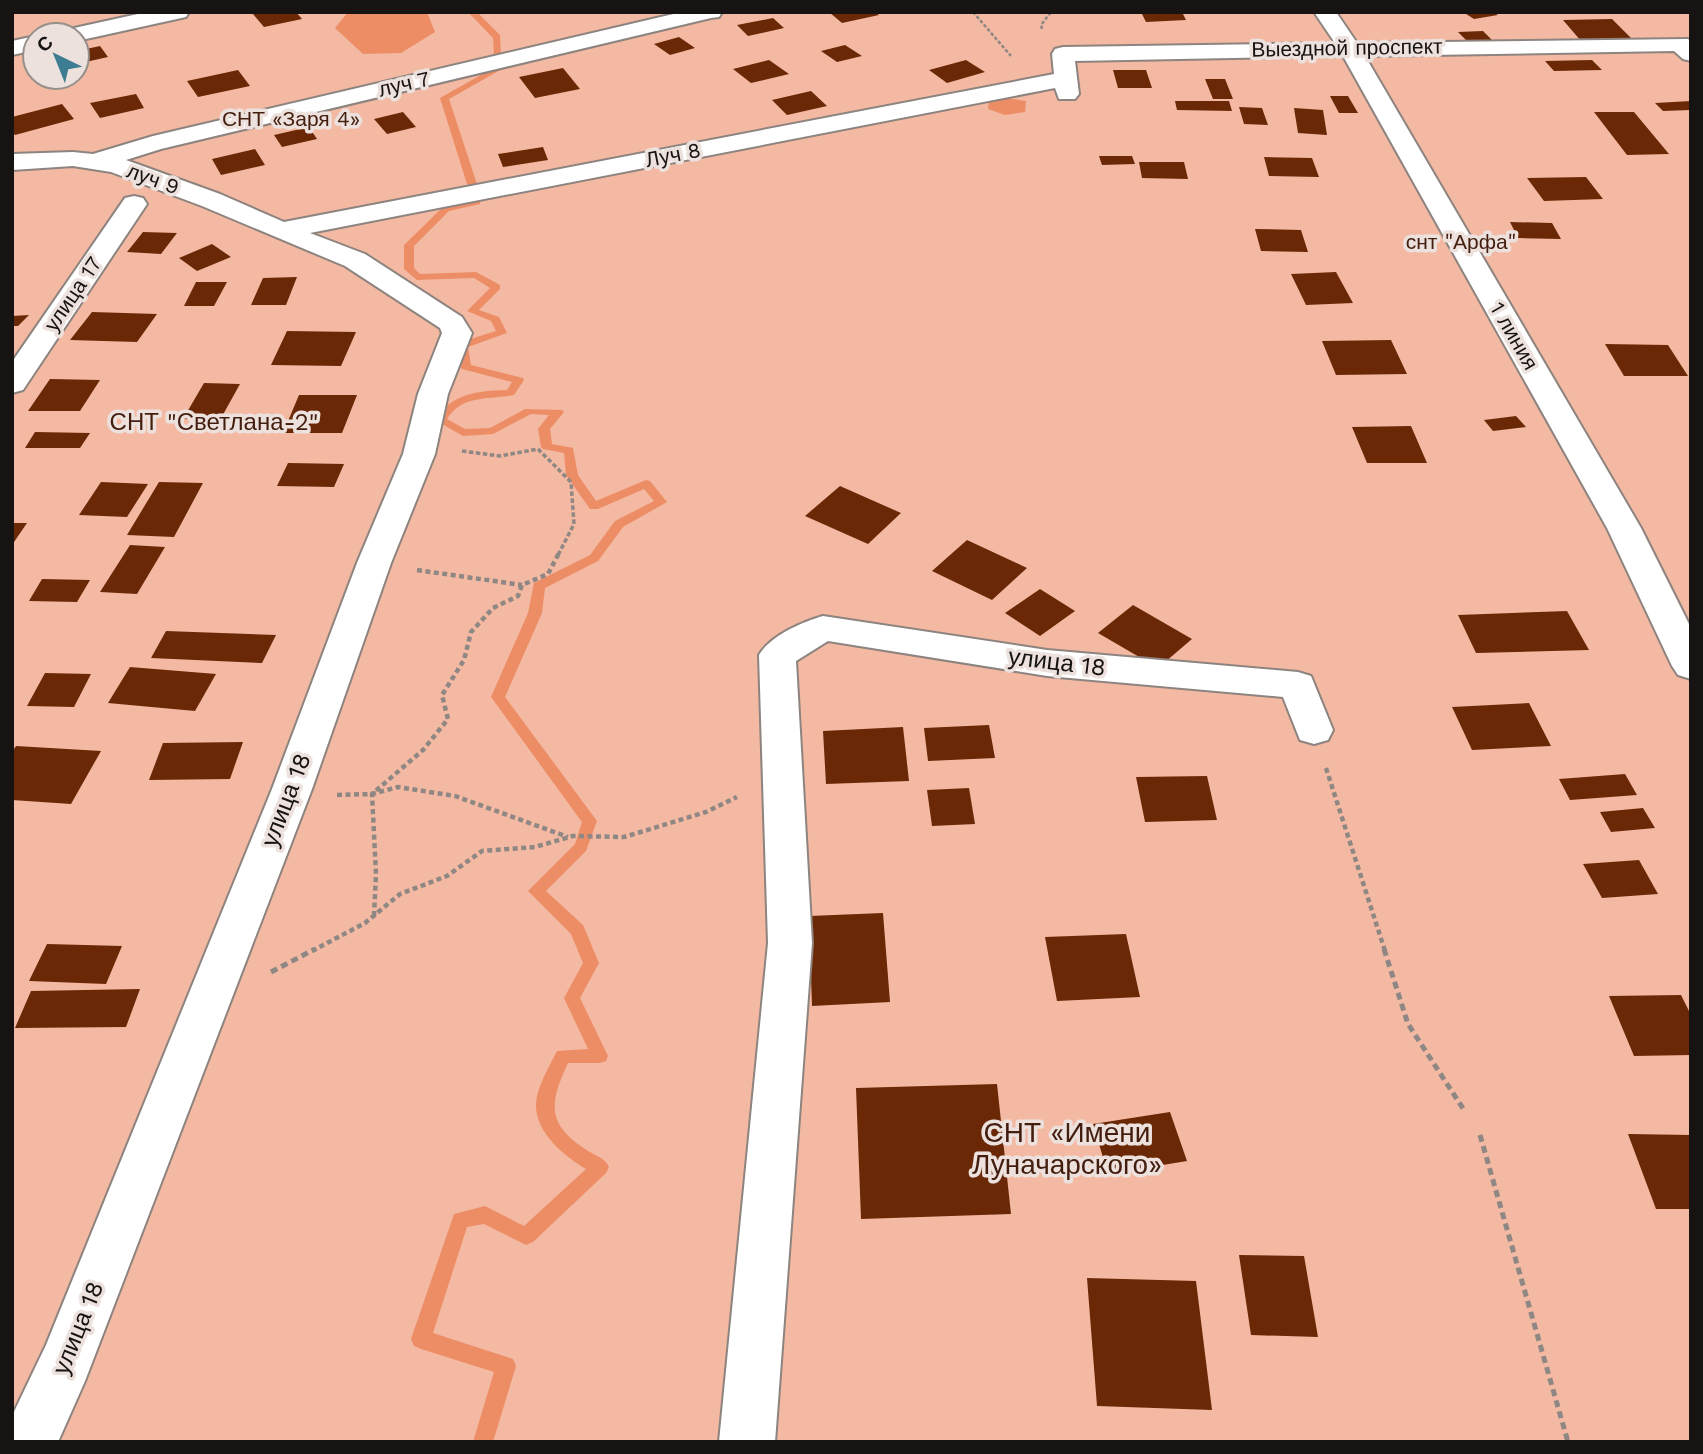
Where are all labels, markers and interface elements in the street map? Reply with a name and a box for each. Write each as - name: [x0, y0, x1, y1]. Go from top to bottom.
- north arrow: [21, 21, 91, 91]
- text: С: [32, 31, 58, 57]
- street label: Выездной проспект: [1251, 33, 1443, 62]
- street label: луч 7: [376, 65, 432, 102]
- park label: СНТ «Заря 4»: [222, 106, 360, 131]
- street label: Луч 8: [643, 137, 703, 172]
- street label: луч 9: [124, 158, 183, 199]
- park label: снт "Арфа": [1406, 229, 1516, 254]
- street label: улица 17: [39, 252, 107, 336]
- street label: 1 линия: [1485, 297, 1544, 374]
- park label: СНТ "Светлана-2": [110, 408, 318, 436]
- street label: улица 18: [1007, 642, 1107, 682]
- street label: улица 18: [255, 749, 317, 851]
- park label: СНТ «Имени Луначарского»: [972, 1116, 1162, 1181]
- street label: улица 18: [47, 1277, 109, 1379]

